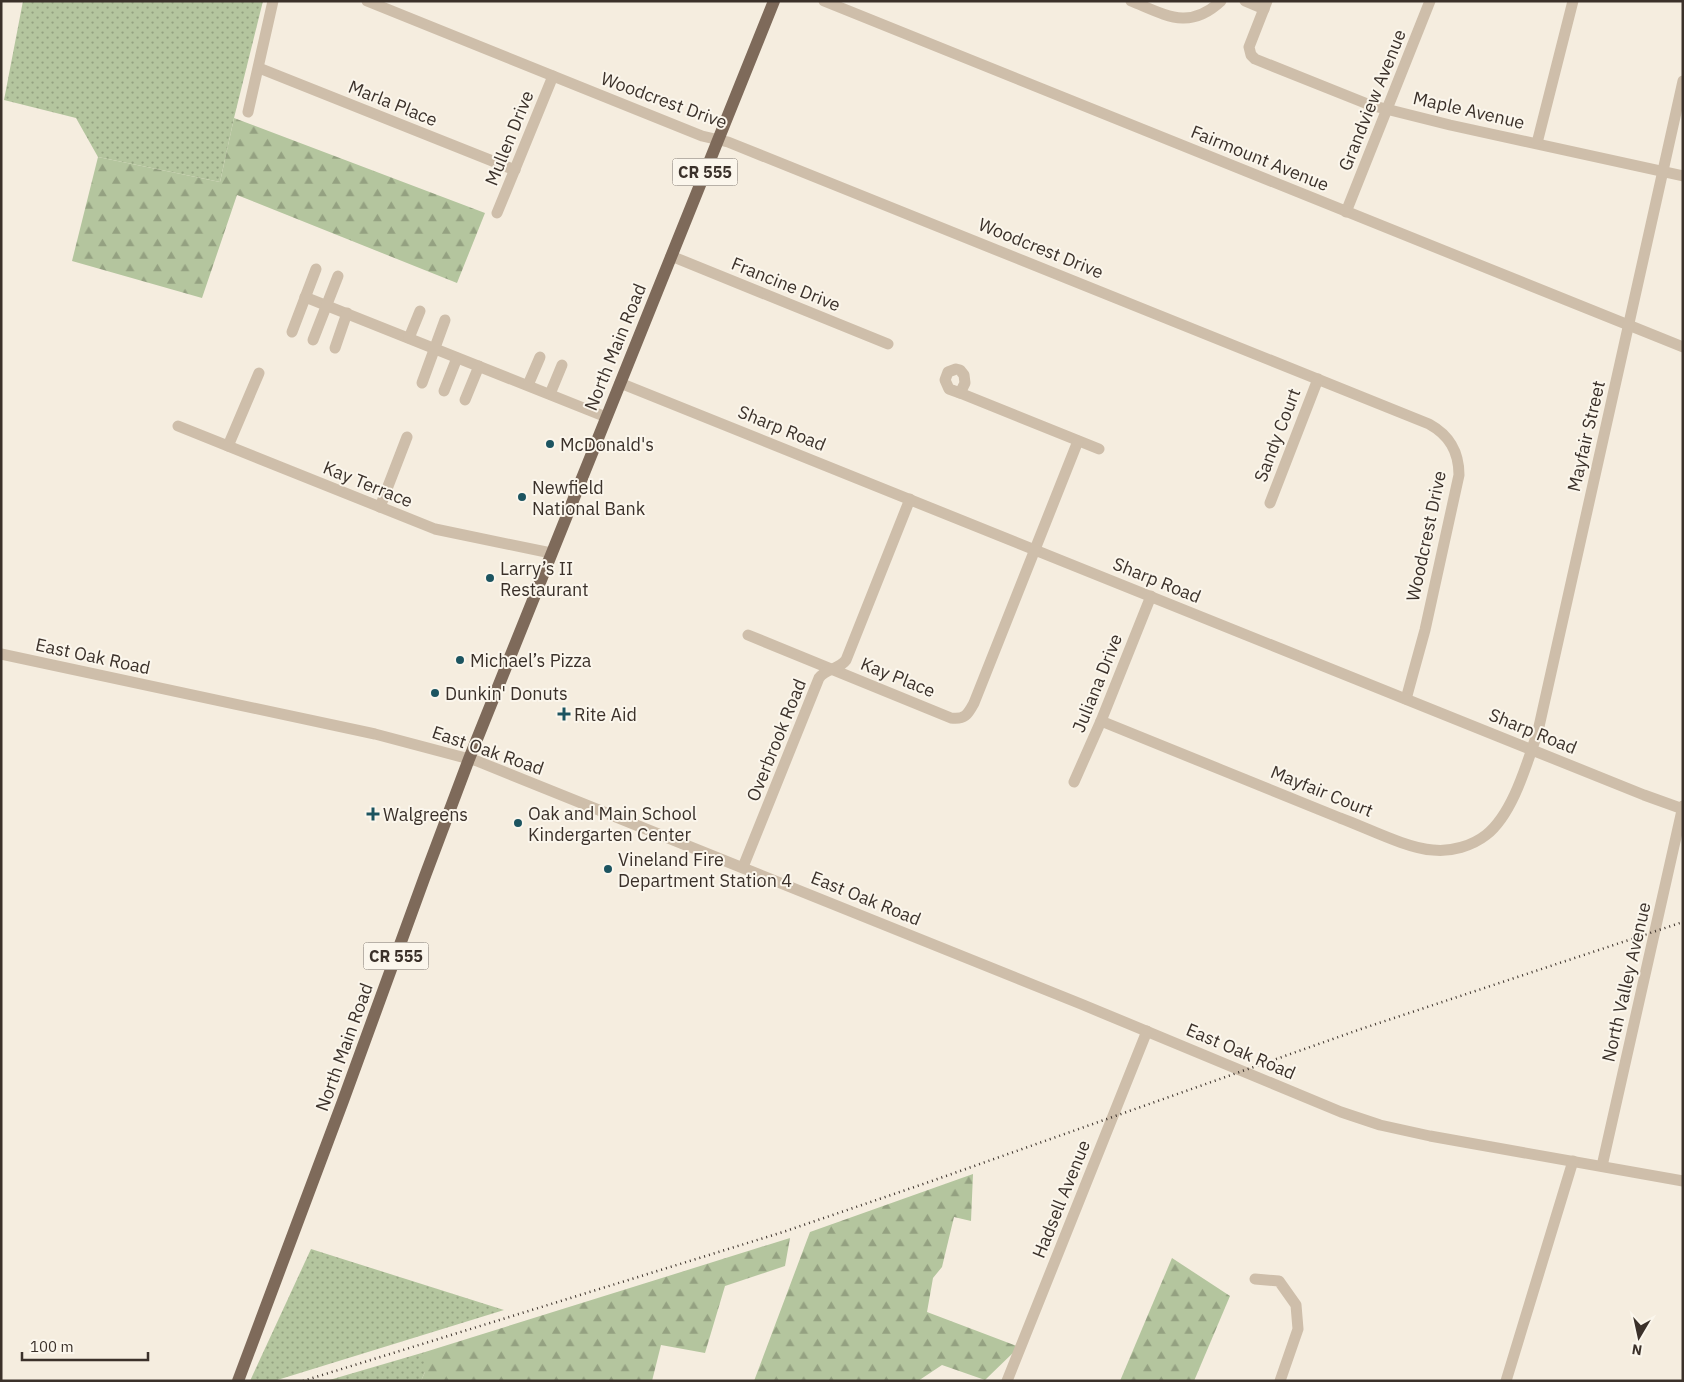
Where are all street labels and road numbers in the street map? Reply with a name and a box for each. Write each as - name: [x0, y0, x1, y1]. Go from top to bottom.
- street label: Grandview Avenue: [1333, 26, 1411, 174]
- street label: Woodcrest Drive: [598, 66, 730, 134]
- street label: Marla Place: [345, 75, 441, 131]
- street label: Maple Avenue: [1411, 86, 1527, 134]
- street label: Mullen Drive: [479, 87, 539, 189]
- street label: Fairmount Avenue: [1188, 120, 1333, 196]
- road number: CR 555: [672, 158, 738, 186]
- street label: Woodcrest Drive: [975, 212, 1107, 284]
- street label: Francine Drive: [728, 252, 844, 316]
- street label: North Main Road: [579, 280, 651, 414]
- street label: Mayfair Street: [1562, 378, 1610, 494]
- street label: Sandy Court: [1249, 385, 1305, 485]
- street label: Sharp Road: [735, 400, 829, 456]
- street label: Kay Terrace: [320, 456, 416, 512]
- street label: Woodcrest Drive: [1401, 469, 1451, 603]
- street label: Sharp Road: [1110, 552, 1204, 608]
- street label: Juliana Drive: [1067, 630, 1127, 736]
- street label: East Oak Road: [33, 633, 153, 679]
- street label: Kay Place: [857, 652, 939, 702]
- street label: Overbrook Road: [741, 675, 811, 805]
- street label: Sharp Road: [1486, 703, 1580, 759]
- street label: East Oak Road: [429, 720, 547, 780]
- street label: Mayfair Court: [1267, 760, 1377, 822]
- street label: East Oak Road: [808, 865, 924, 931]
- street label: North Valley Avenue: [1596, 900, 1656, 1064]
- road number: CR 555: [364, 942, 428, 969]
- street label: North Main Road: [310, 980, 378, 1114]
- street label: East Oak Road: [1183, 1018, 1299, 1084]
- street label: Hadsell Avenue: [1027, 1136, 1095, 1261]

